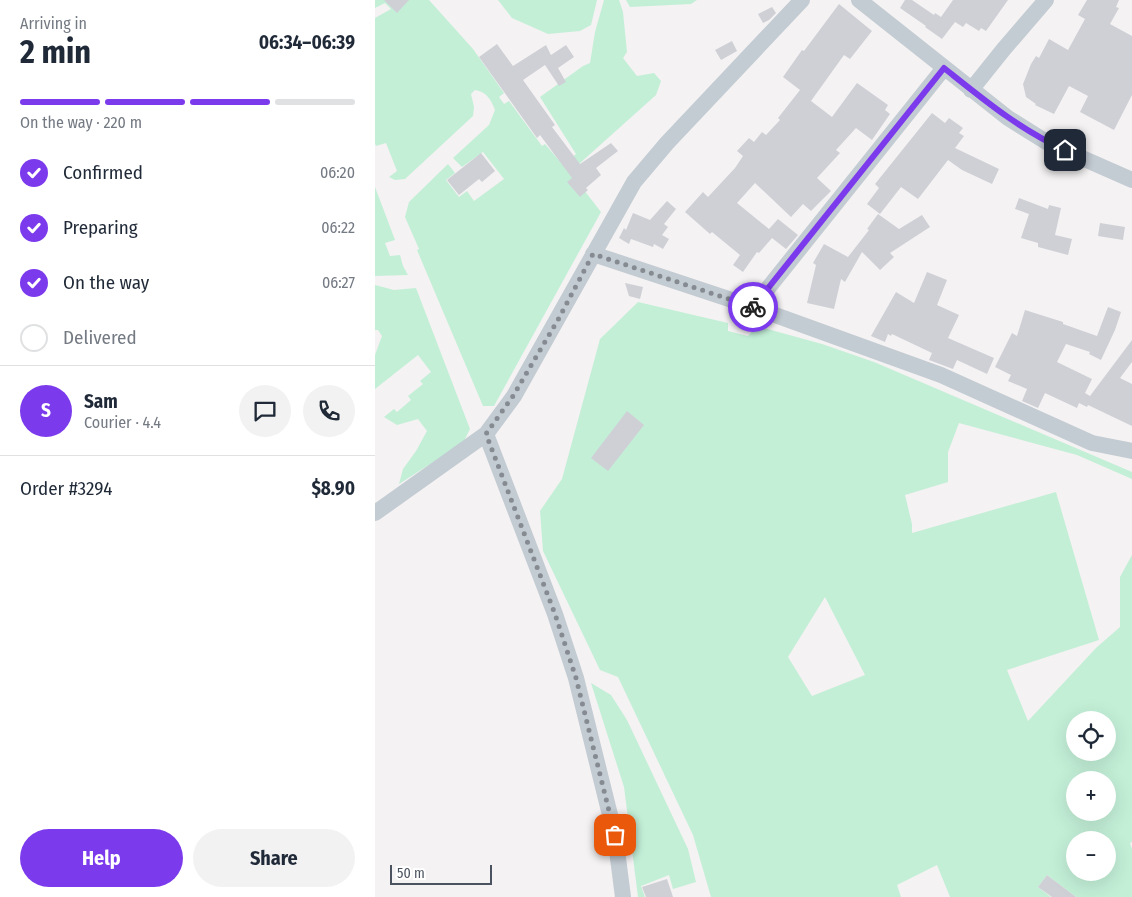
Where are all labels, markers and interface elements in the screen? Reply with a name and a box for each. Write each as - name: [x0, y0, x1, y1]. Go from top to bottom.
- text: Arriving in: [20, 14, 87, 33]
- text: 06:34–06:39: [259, 31, 355, 54]
- text: 2 min: [20, 33, 91, 71]
- text: On the way · 220 m: [20, 113, 142, 132]
- pin: [1044, 129, 1086, 171]
- icon: home: [1051, 136, 1079, 164]
- icon: check: [20, 159, 48, 187]
- text: Confirmed: [63, 161, 143, 184]
- text: 06:20: [320, 163, 355, 182]
- icon: check: [20, 214, 48, 242]
- text: Preparing: [63, 216, 138, 239]
- text: 06:22: [321, 218, 355, 237]
- icon: check: [20, 269, 48, 297]
- text: On the way: [63, 271, 149, 294]
- text: 06:27: [322, 273, 355, 292]
- courier: [728, 282, 778, 332]
- icon: bike: [739, 293, 767, 321]
- text: Delivered: [63, 326, 137, 349]
- button: chat: [239, 385, 291, 437]
- button: phone: [303, 385, 355, 437]
- text: Sam: [84, 390, 118, 413]
- text: S: [41, 399, 51, 422]
- text: Courier · 4.4: [84, 413, 161, 432]
- text: Order #3294: [20, 477, 112, 500]
- text: $8.90: [311, 477, 355, 500]
- map controls: [1066, 711, 1116, 881]
- button: locate: [1066, 711, 1116, 761]
- button: +: [1066, 771, 1116, 821]
- pin: [594, 814, 636, 856]
- icon: bag: [601, 821, 629, 849]
- button: Help: [20, 829, 183, 887]
- button: Share: [193, 829, 355, 887]
- button: −: [1066, 831, 1116, 881]
- scale bar: [390, 862, 493, 885]
- text: 50 m: [397, 865, 425, 882]

